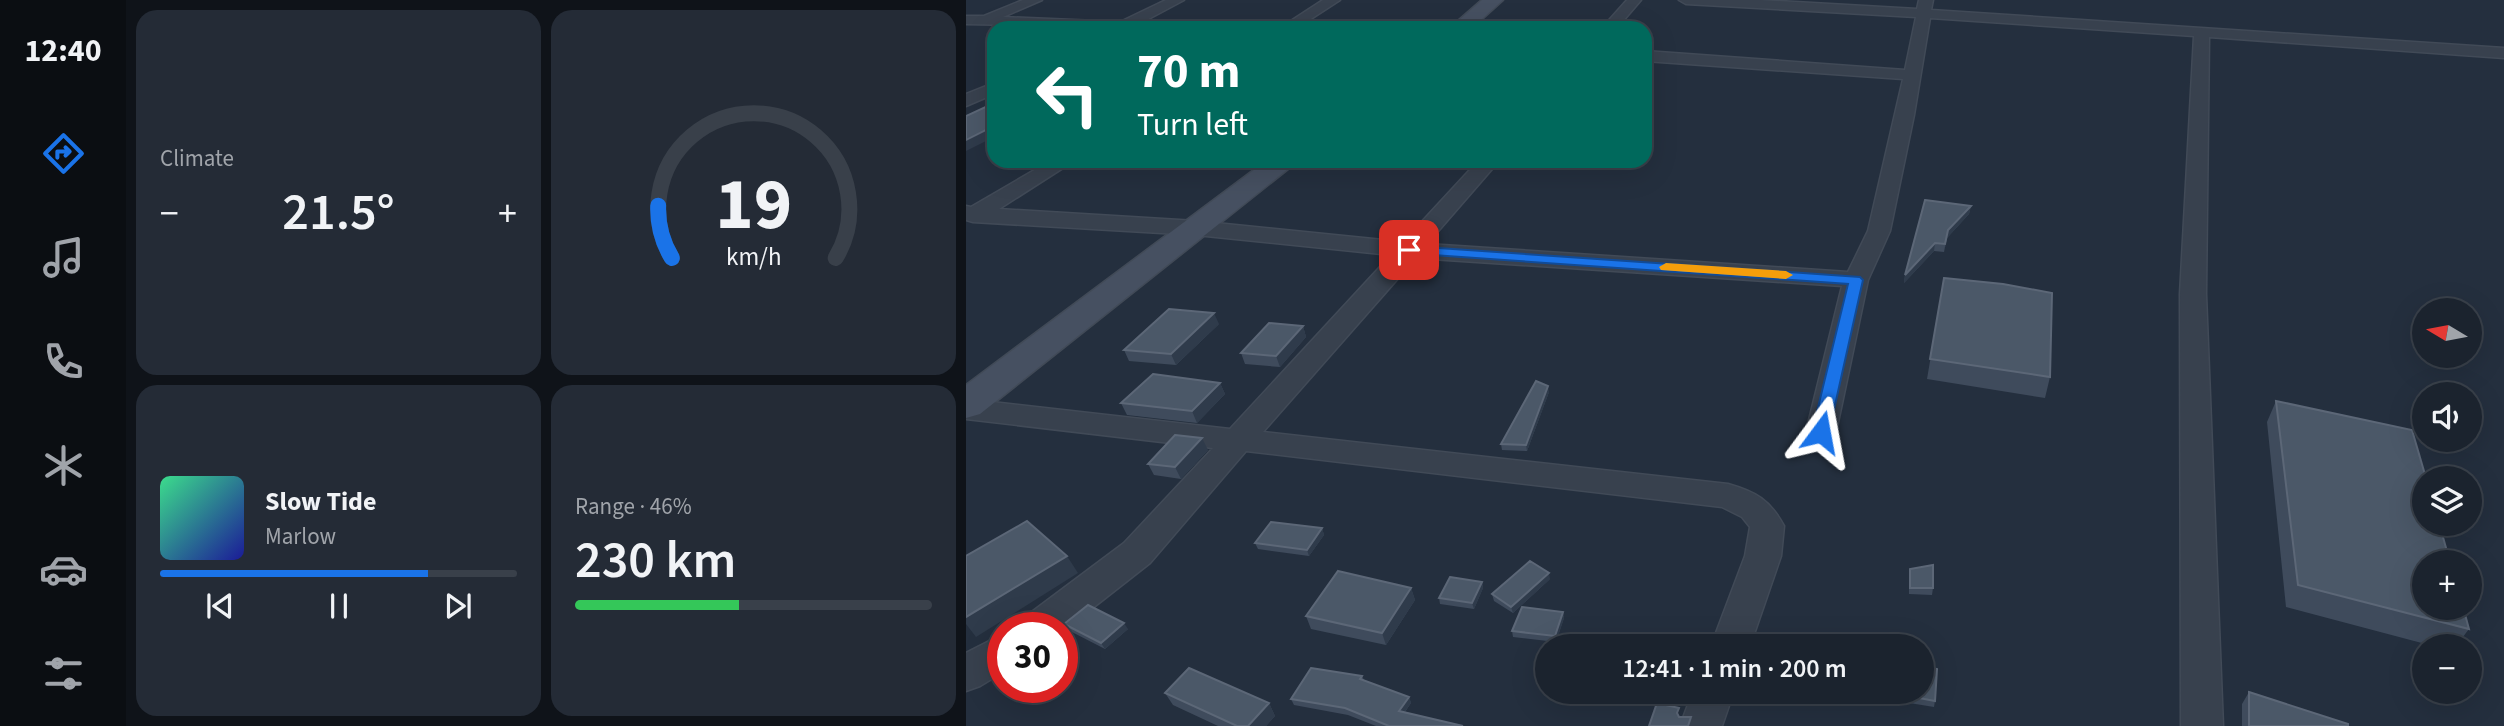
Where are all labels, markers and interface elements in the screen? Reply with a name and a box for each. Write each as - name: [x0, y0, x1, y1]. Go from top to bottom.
- text: 12:40: [24, 28, 102, 74]
- text: 70 m: [1137, 37, 1241, 107]
- icon: left: [1022, 49, 1113, 140]
- text: Turn left: [1137, 102, 1248, 148]
- icon: directions: [39, 129, 88, 178]
- text: Climate: [160, 142, 234, 175]
- text: 19: [715, 154, 792, 258]
- text: 21.5°: [282, 176, 395, 250]
- text: −: [160, 187, 179, 241]
- text: +: [498, 187, 517, 241]
- pin: [1379, 220, 1439, 280]
- icon: arrive: [1390, 231, 1428, 269]
- icon: music: [39, 233, 88, 282]
- text: km/h: [726, 239, 781, 275]
- north arrow: [2412, 298, 2482, 368]
- map controls: [2412, 298, 2482, 704]
- icon: phone: [39, 337, 88, 386]
- button: sound: [2412, 382, 2482, 452]
- position arrow: [1784, 395, 1858, 469]
- icon: climate: [39, 441, 88, 490]
- button: layers: [2412, 466, 2482, 536]
- text: Slow Tide: [265, 483, 376, 520]
- text: Range · 46%: [575, 490, 692, 523]
- text: Marlow: [265, 520, 336, 553]
- text: 230 km: [575, 524, 736, 598]
- icon: car: [39, 545, 88, 594]
- button: +: [2412, 550, 2482, 620]
- icon: previous: [201, 587, 239, 625]
- icon: pause: [320, 587, 358, 625]
- icon: next: [439, 587, 477, 625]
- speed limit sign: 30: [987, 612, 1078, 703]
- button: −: [2412, 634, 2482, 704]
- icon: filters: [39, 649, 88, 698]
- text: 12:41 · 1 min · 200 m: [1622, 650, 1847, 687]

